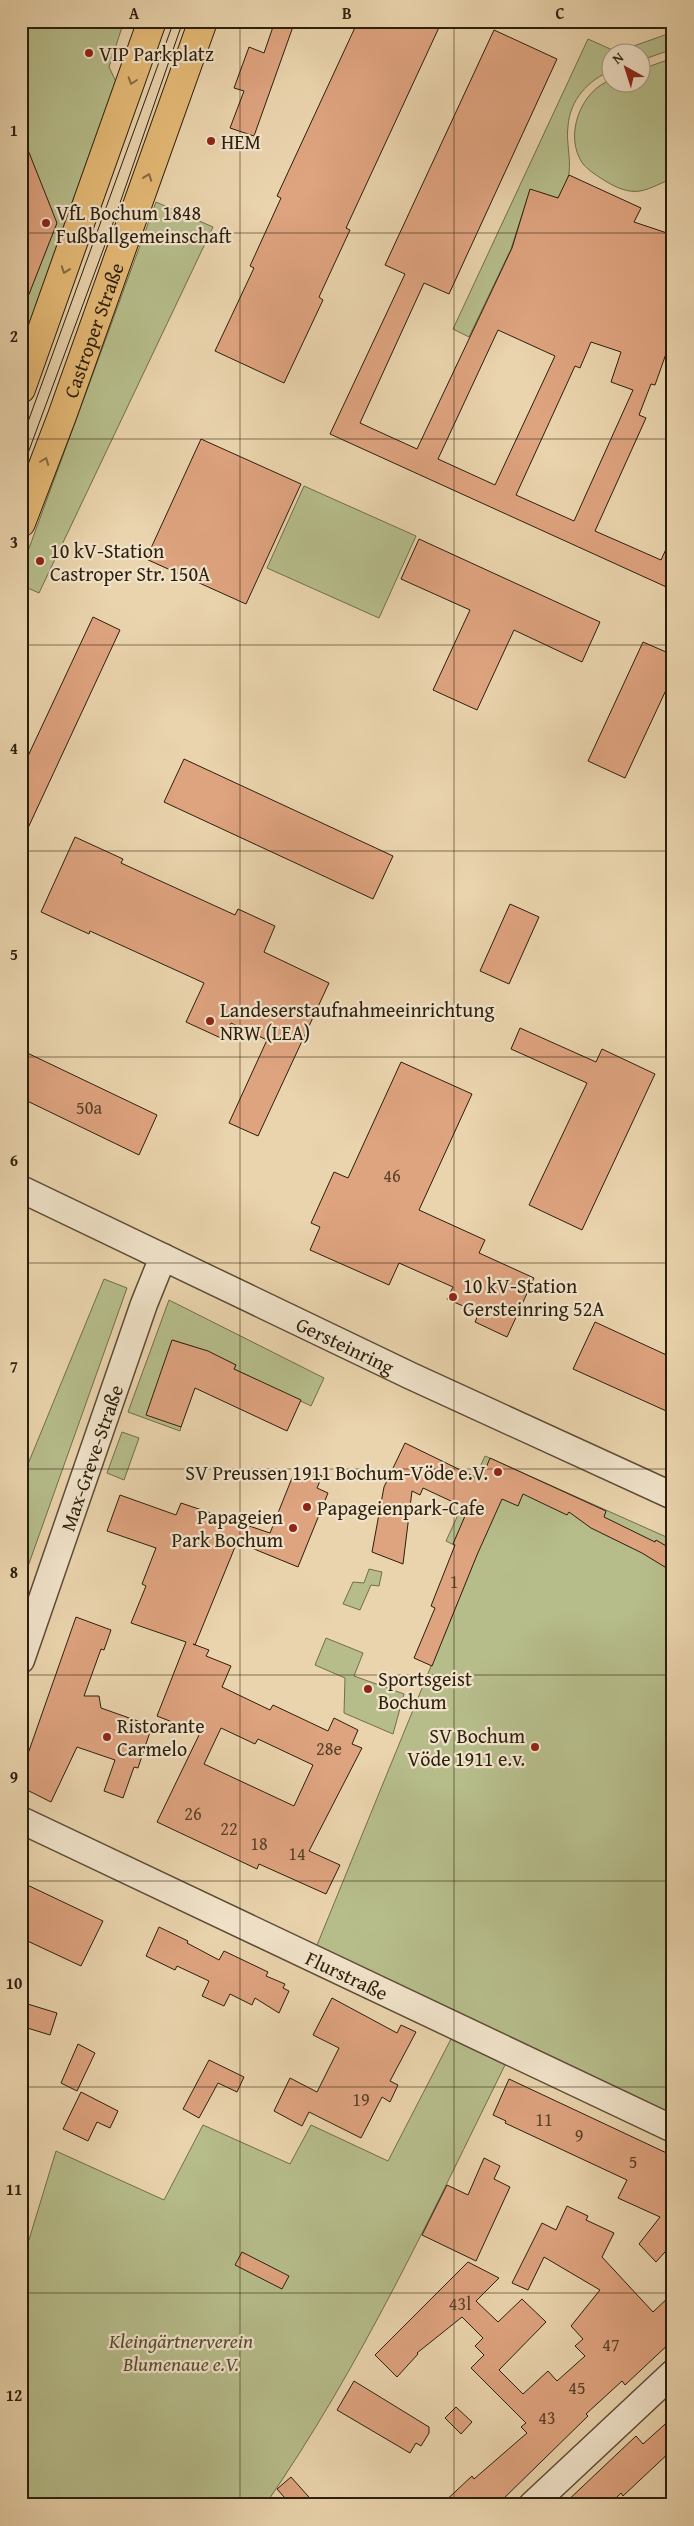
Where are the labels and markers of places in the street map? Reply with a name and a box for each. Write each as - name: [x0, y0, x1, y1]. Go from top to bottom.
- place label: VIP Parkplatz: [99, 39, 214, 68]
- marker: VIP Parkplatz: [83, 47, 95, 59]
- place label: HEM: [221, 127, 261, 156]
- marker: HEM: [205, 135, 217, 147]
- place label: VfL Bochum 1848 Fußballgemeinschaft: [56, 198, 232, 250]
- marker: VfL Bochum 1848 Fußballgemeinschaft: [40, 217, 52, 229]
- place label: 10 kV-Station Castroper Str. 150A: [50, 536, 210, 588]
- marker: 10 kV-Station Castroper Str. 150A: [34, 555, 46, 567]
- place label: Landeserstaufnahmeeinrichtung NRW (LEA): [220, 995, 494, 1047]
- marker: Landeserstaufnahmeeinrichtung NRW (LEA): [204, 1015, 216, 1027]
- place label: 10 kV-Station Gersteinring 52A: [463, 1271, 604, 1323]
- marker: 10 kV-Station Gersteinring 52A: [447, 1291, 459, 1303]
- place label: SV Preussen 1911 Bochum-Vöde e.V.: [185, 1458, 488, 1487]
- marker: SV Preussen 1911 Bochum-Vöde e.V.: [492, 1466, 504, 1478]
- place label: Papageienpark-Cafe: [317, 1493, 485, 1522]
- marker: Papageienpark-Cafe: [301, 1501, 313, 1513]
- place label: Papageien Park Bochum: [171, 1502, 284, 1554]
- marker: Papageien Park Bochum: [287, 1522, 299, 1534]
- place label: Sportsgeist Bochum: [378, 1664, 472, 1716]
- marker: Sportsgeist Bochum: [362, 1683, 374, 1695]
- place label: Ristorante Carmelo: [117, 1711, 205, 1763]
- place label: SV Bochum Vöde 1911 e.v.: [407, 1721, 526, 1773]
- marker: Ristorante Carmelo: [101, 1731, 113, 1743]
- marker: SV Bochum Vöde 1911 e.v.: [529, 1741, 541, 1753]

